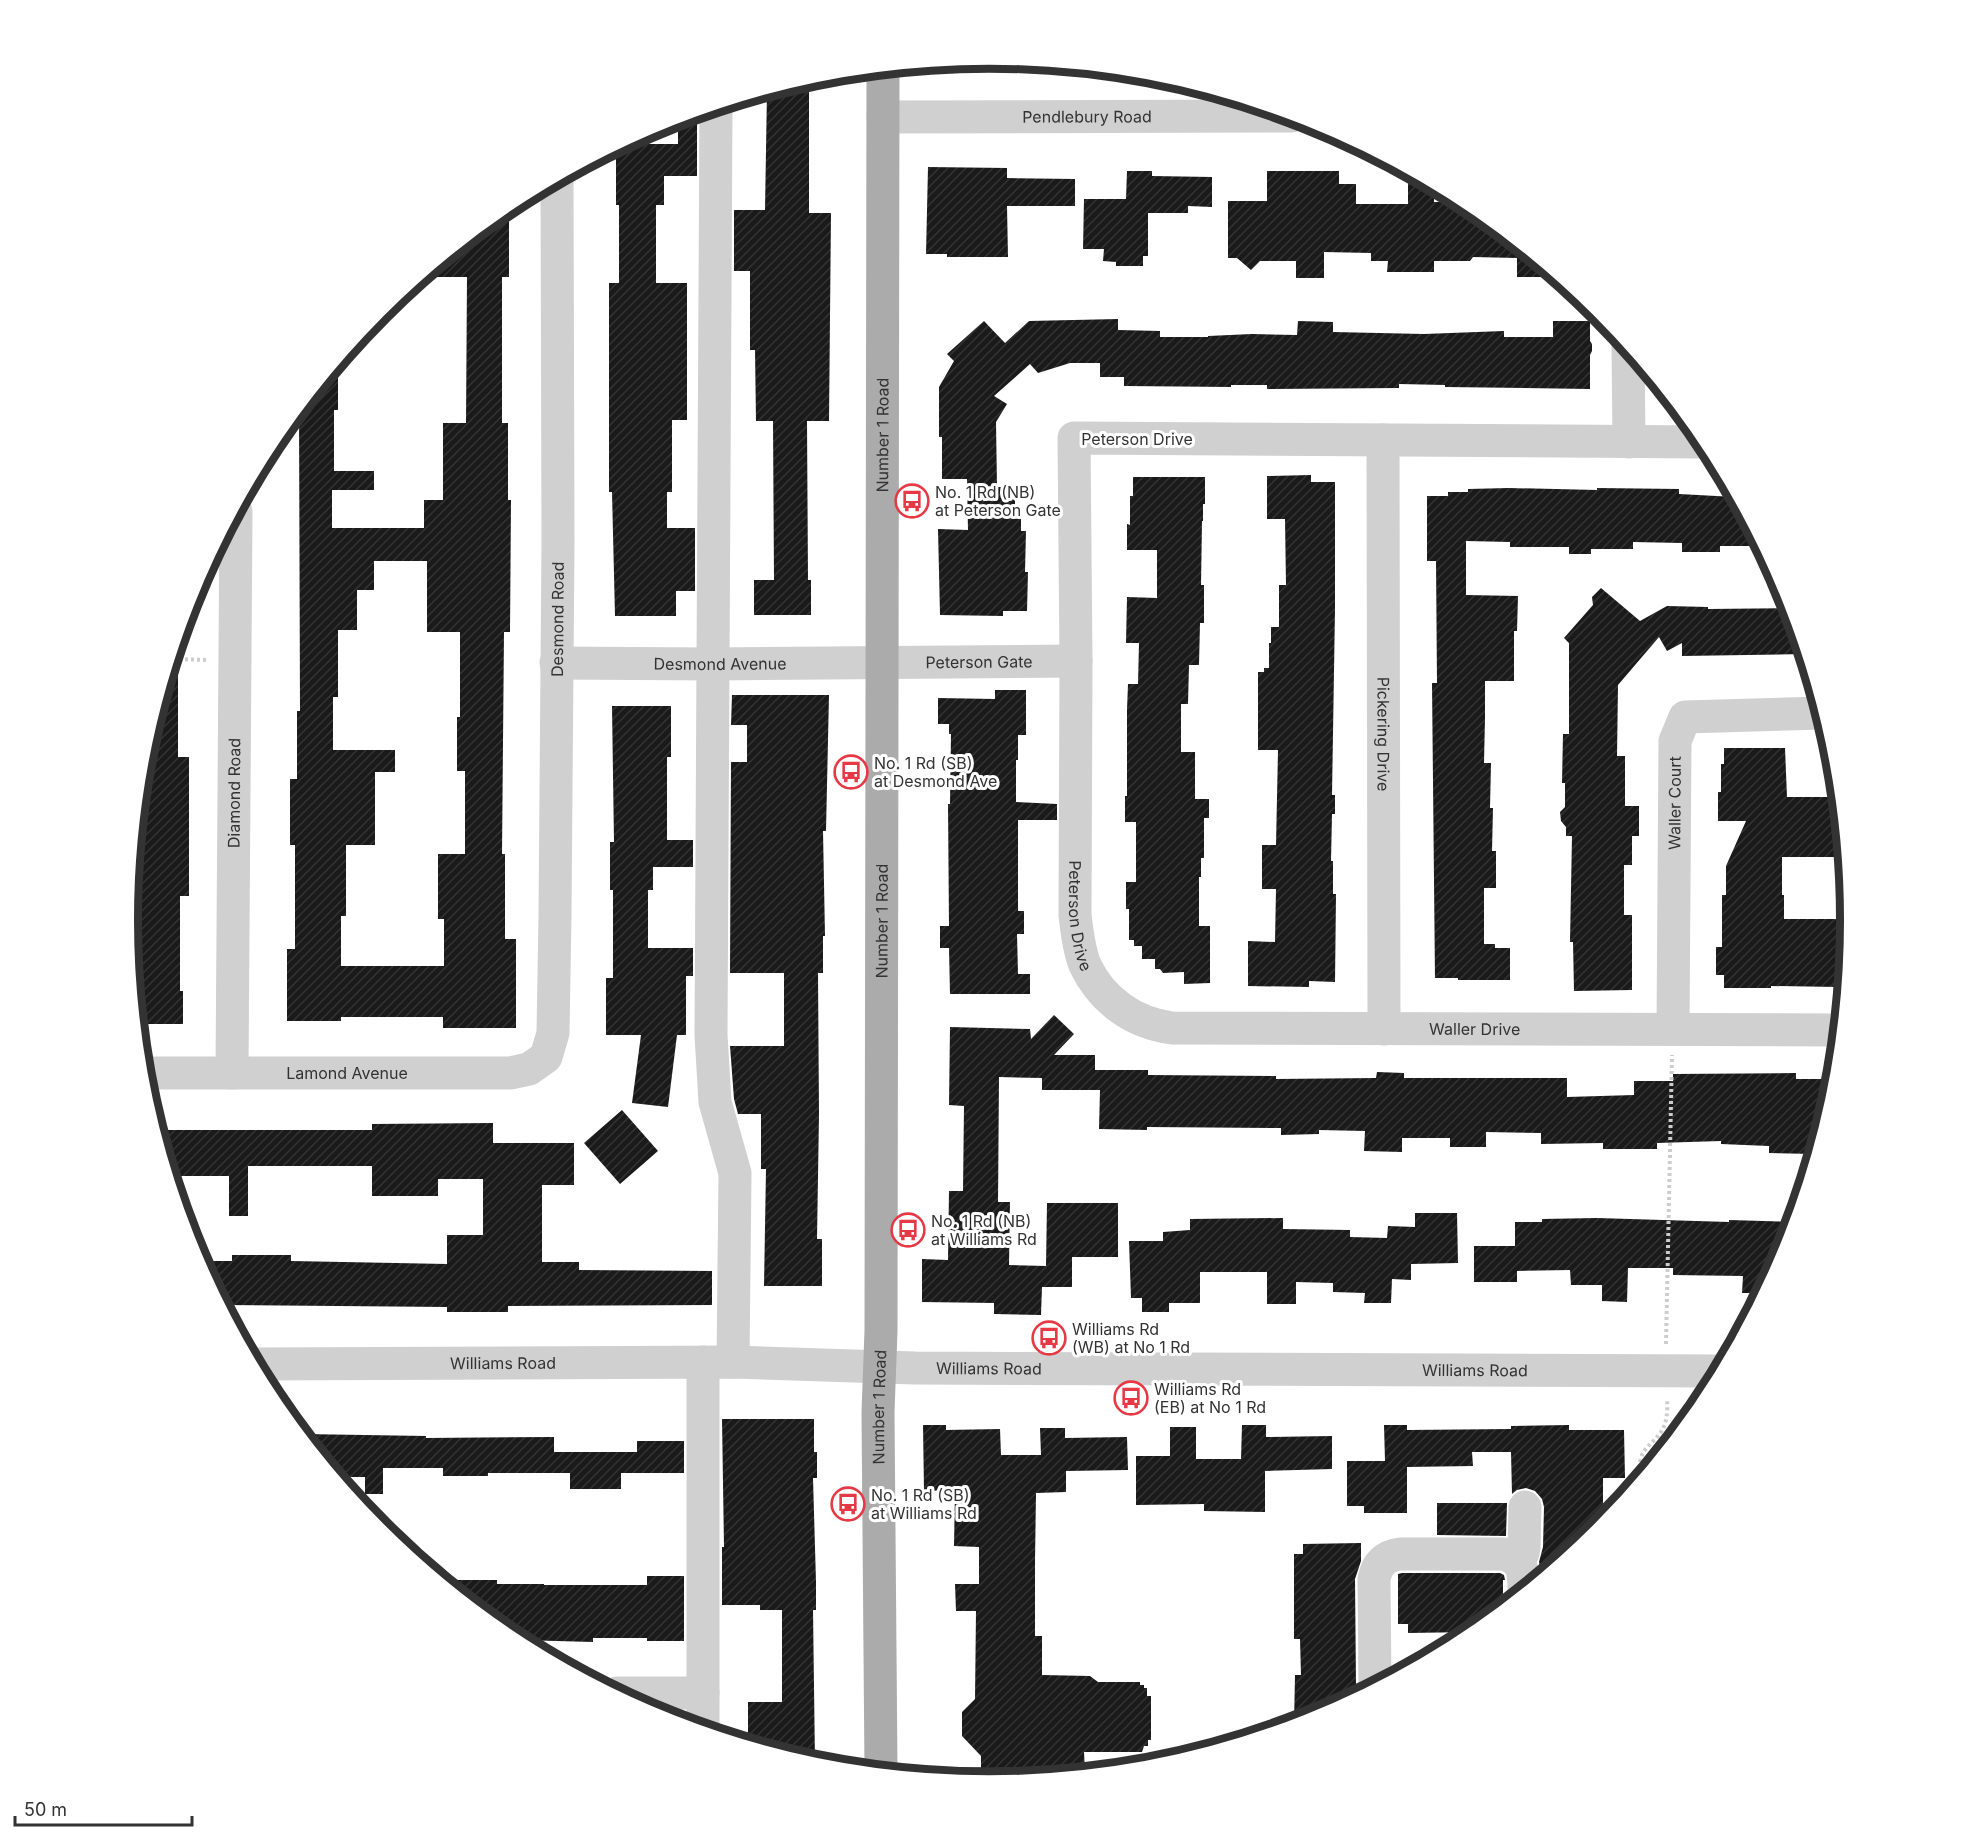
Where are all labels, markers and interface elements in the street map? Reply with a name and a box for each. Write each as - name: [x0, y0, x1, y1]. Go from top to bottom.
- street label: Pendlebury Road: [1022, 106, 1152, 127]
- street label: Number 1 Road: [872, 378, 893, 492]
- street label: Peterson Drive: [1081, 429, 1193, 449]
- place label: No. 1 Rd (NB) at Peterson Gate: [935, 482, 1061, 520]
- bus stop icon: No. 1 Rd (NB) at Peterson Gate: [894, 483, 930, 519]
- street label: Desmond Road: [547, 562, 568, 677]
- street label: Peterson Gate: [925, 651, 1033, 672]
- street label: Desmond Avenue: [653, 653, 787, 674]
- street label: Pickering Drive: [1373, 677, 1394, 791]
- street label: Diamond Road: [224, 738, 244, 848]
- place label: No. 1 Rd (SB) at Desmond Ave: [874, 753, 997, 791]
- bus stop icon: No. 1 Rd (SB) at Desmond Ave: [833, 754, 869, 790]
- street label: Waller Court: [1664, 756, 1685, 850]
- street label: Peterson Drive: [1065, 860, 1096, 974]
- street label: Number 1 Road: [872, 864, 892, 978]
- street label: Waller Drive: [1429, 1019, 1520, 1039]
- street label: Lamond Avenue: [286, 1063, 408, 1083]
- place label: No. 1 Rd (NB) at Williams Rd: [931, 1211, 1037, 1249]
- bus stop icon: No. 1 Rd (NB) at Williams Rd: [890, 1212, 926, 1248]
- place label: Williams Rd (WB) at No 1 Rd: [1072, 1319, 1190, 1357]
- bus stop icon: Williams Rd (WB) at No 1 Rd: [1031, 1320, 1067, 1356]
- street label: Number 1 Road: [868, 1349, 890, 1465]
- street label: Williams Road: [450, 1353, 556, 1373]
- street label: Williams Road: [936, 1358, 1042, 1378]
- street label: Williams Road: [1422, 1360, 1528, 1380]
- place label: Williams Rd (EB) at No 1 Rd: [1154, 1379, 1266, 1417]
- bus stop icon: Williams Rd (EB) at No 1 Rd: [1113, 1380, 1149, 1416]
- place label: No. 1 Rd (SB) at Williams Rd: [871, 1485, 977, 1523]
- bus stop icon: No. 1 Rd (SB) at Williams Rd: [830, 1486, 866, 1522]
- scale bar: [15, 1789, 192, 1827]
- text: 50 m: [24, 1799, 67, 1820]

